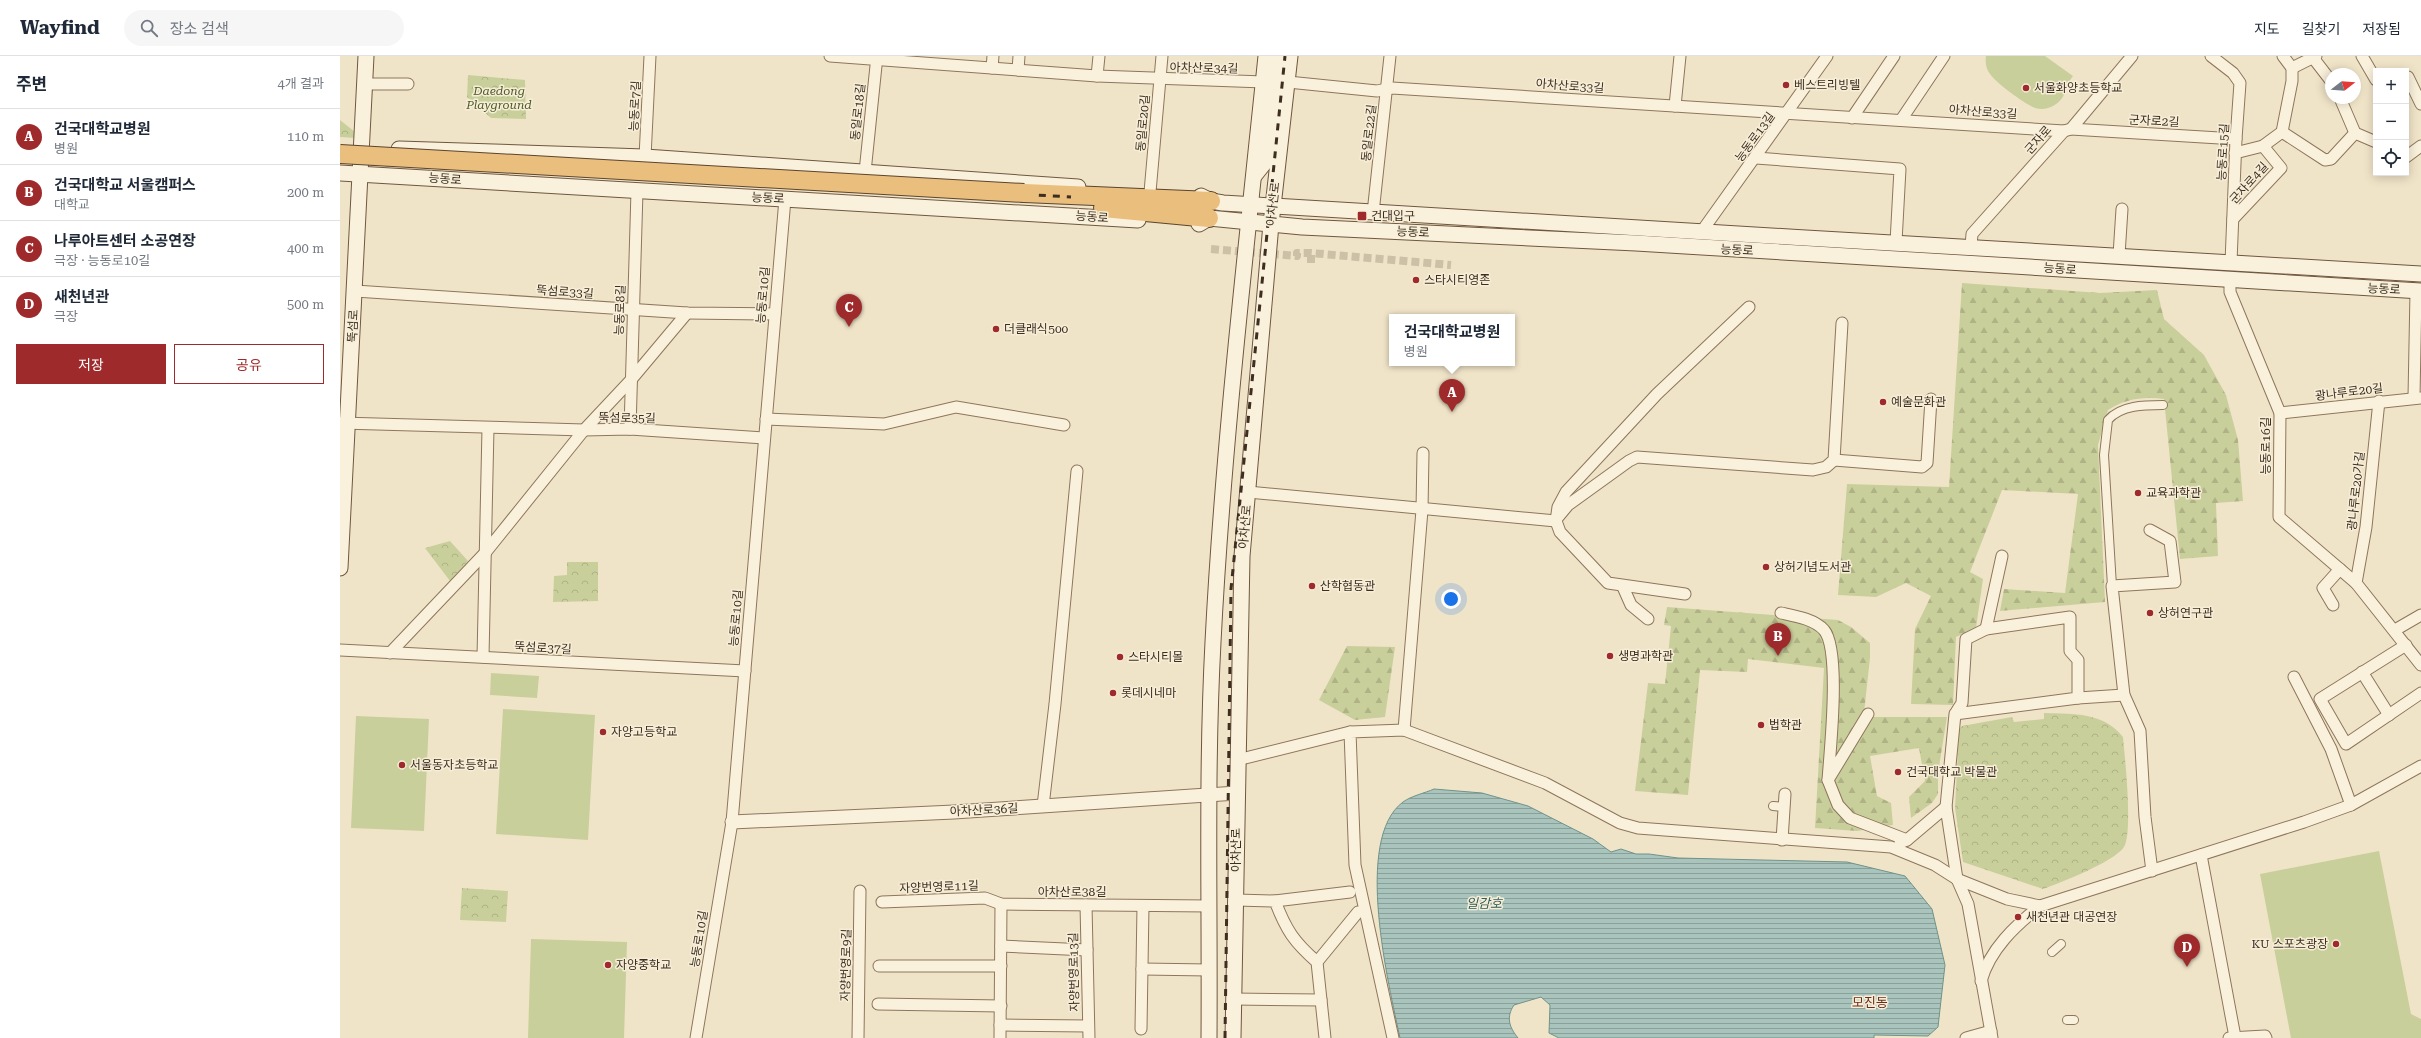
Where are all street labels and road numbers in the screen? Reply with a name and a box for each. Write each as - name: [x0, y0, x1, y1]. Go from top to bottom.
- street label: 아차산로34길: [1170, 60, 1238, 76]
- street label: 아차산로33길: [1535, 77, 1605, 95]
- street label: 능동로7길: [627, 80, 643, 132]
- street label: 동일로18길: [848, 83, 868, 141]
- street label: 동일로20길: [1134, 94, 1152, 152]
- street label: 아차산로33길: [1948, 103, 2018, 121]
- street label: 동일로22길: [1359, 104, 1379, 162]
- street label: 능동로13길: [1732, 110, 1778, 164]
- street label: 군자로2길: [2128, 113, 2180, 129]
- street label: 군자로: [2022, 123, 2054, 157]
- street label: 능동로15길: [2215, 123, 2231, 181]
- street label: 군자로4길: [2227, 159, 2271, 207]
- street label: 능동로: [428, 171, 462, 187]
- street label: 아차산로: [1264, 181, 1282, 227]
- street label: 능동로: [751, 190, 785, 206]
- street label: 능동로: [1075, 209, 1109, 225]
- street label: 능동로: [1396, 224, 1430, 240]
- street label: 능동로: [1720, 242, 1754, 258]
- street label: 능동로: [2043, 261, 2077, 277]
- street label: 능동로10길: [754, 266, 772, 324]
- street label: 능동로: [2367, 281, 2401, 297]
- street label: 뚝섬로33길: [536, 283, 594, 301]
- street label: 능동로8길: [612, 284, 628, 336]
- street label: 뚝섬로: [345, 309, 361, 343]
- street label: 광나루로20길: [2314, 381, 2384, 403]
- street label: 뚝섬로35길: [598, 410, 656, 426]
- street label: 능동로16길: [2259, 417, 2273, 475]
- street label: 광나루로20가길: [2345, 451, 2367, 531]
- street label: 아차산로: [1236, 504, 1254, 550]
- street label: 능동로10길: [727, 589, 745, 647]
- street label: 뚝섬로37길: [514, 640, 572, 656]
- street label: 아차산로36길: [949, 801, 1019, 819]
- street label: 아차산로: [1229, 828, 1243, 872]
- street label: 자양번영로11길: [899, 879, 979, 895]
- street label: 아차산로38길: [1038, 885, 1106, 899]
- street label: 능동로10길: [688, 909, 710, 969]
- street label: 자양번영로9길: [838, 928, 854, 1002]
- street label: 자양번영로13길: [1066, 932, 1082, 1012]

